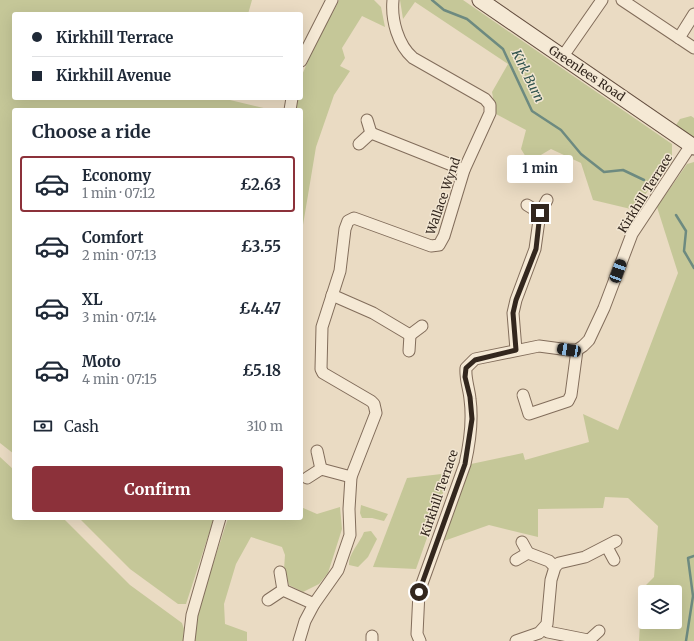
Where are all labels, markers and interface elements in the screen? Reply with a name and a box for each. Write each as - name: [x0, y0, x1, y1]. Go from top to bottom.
- text: Kirkhill Terrace: [56, 28, 173, 47]
- street label: Greenlees Road: [546, 42, 628, 104]
- water label: Kirk Burn: [508, 46, 548, 105]
- text: Kirkhill Avenue: [56, 66, 171, 85]
- text: Choose a ride: [32, 120, 151, 143]
- street label: Kirkhill Terrace: [615, 150, 675, 236]
- street label: Wallace Wynd: [422, 155, 463, 238]
- callout: 1 min: [507, 155, 573, 183]
- text: 1 min: [522, 160, 558, 177]
- icon: car: [34, 166, 70, 202]
- text: Economy: [82, 166, 151, 185]
- text: £2.63: [240, 175, 281, 194]
- text: 1 min · 07:12: [82, 185, 155, 202]
- route end: [531, 204, 549, 222]
- icon: car: [34, 228, 70, 264]
- text: Comfort: [82, 228, 143, 247]
- text: £3.55: [241, 237, 281, 256]
- text: 2 min · 07:13: [82, 247, 157, 264]
- car: [608, 258, 628, 284]
- icon: car: [34, 290, 70, 326]
- text: XL: [82, 290, 103, 309]
- text: £4.47: [239, 299, 281, 318]
- text: 3 min · 07:14: [82, 309, 157, 326]
- car: [556, 342, 582, 358]
- icon: car: [34, 352, 70, 388]
- text: Moto: [82, 352, 121, 371]
- text: £5.18: [242, 361, 281, 380]
- text: 4 min · 07:15: [82, 371, 157, 388]
- icon: cash: [32, 415, 54, 437]
- text: Cash: [64, 417, 99, 436]
- text: 310 m: [246, 418, 283, 435]
- street label: Kirkhill Terrace: [417, 448, 461, 538]
- button: Confirm: [32, 466, 283, 512]
- route start: [410, 583, 428, 601]
- map controls: [638, 585, 682, 629]
- button: layers: [638, 585, 682, 629]

